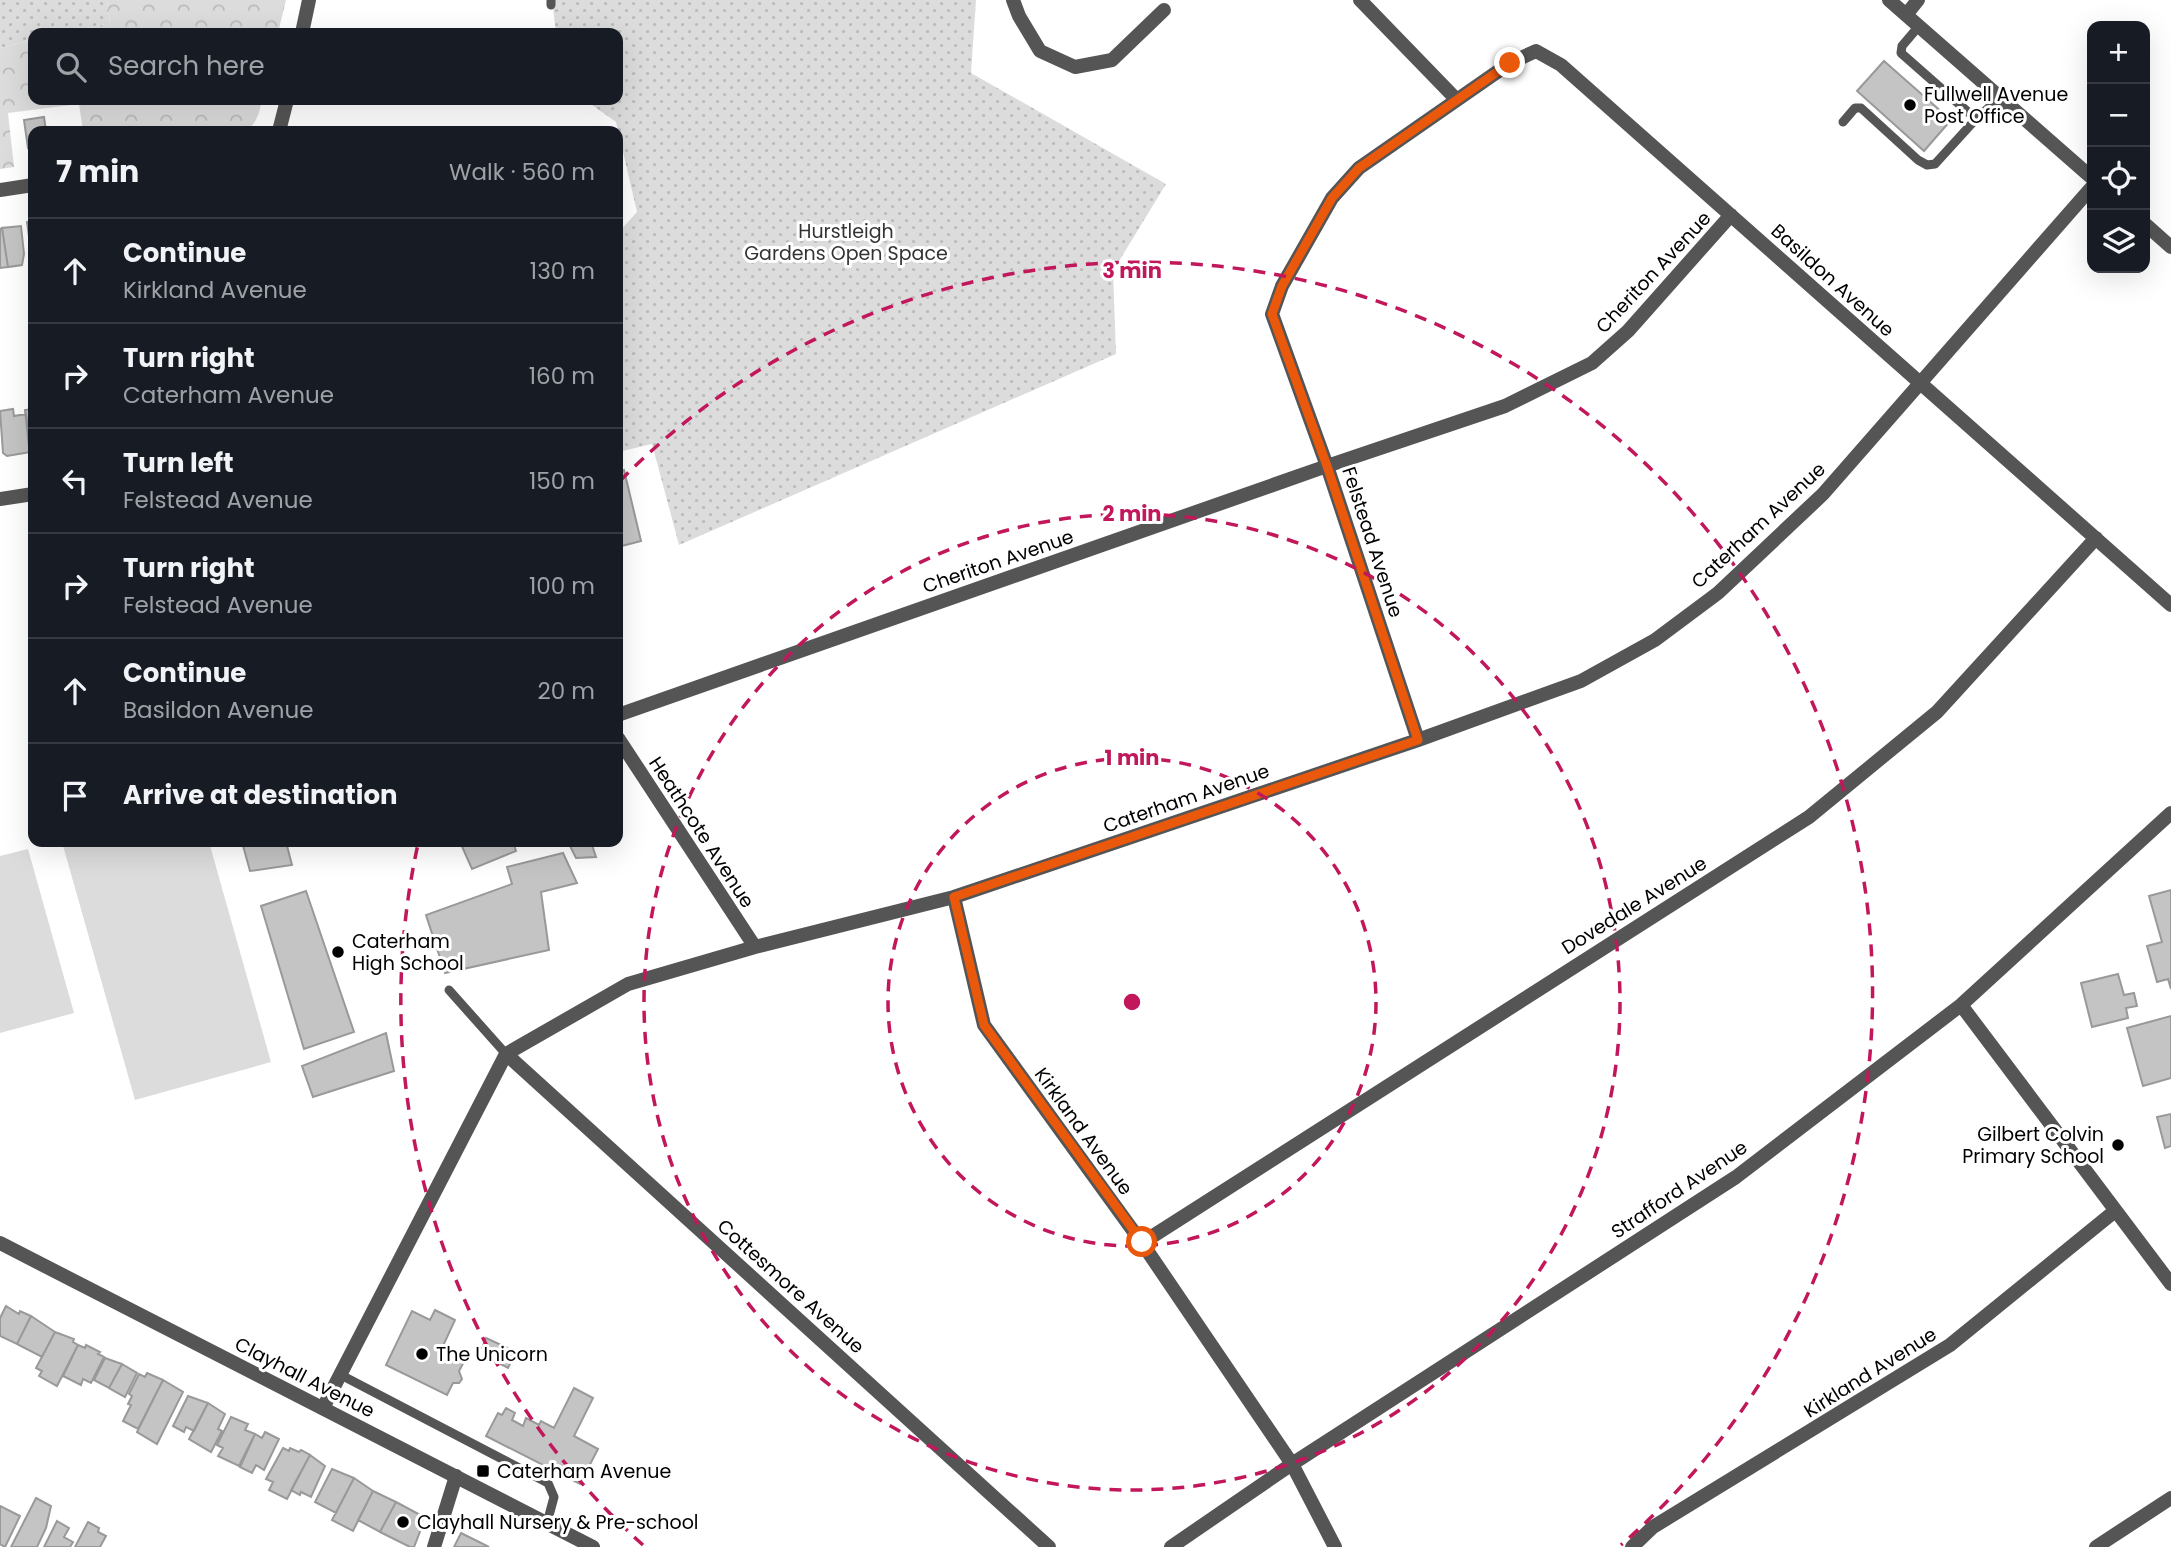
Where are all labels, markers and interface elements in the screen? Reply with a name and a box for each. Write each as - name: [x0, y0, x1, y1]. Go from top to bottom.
- map controls: [2087, 21, 2150, 273]
- button: +: [2087, 21, 2150, 84]
- search box: [28, 28, 623, 105]
- route end: [1494, 47, 1525, 78]
- icon: search: [52, 48, 90, 86]
- text: Search here: [108, 48, 265, 84]
- place label: Fullwell Avenue Post Office: [1924, 81, 2068, 130]
- button: −: [2087, 84, 2150, 147]
- marker: Fullwell Avenue Post Office: [1902, 97, 1918, 113]
- button: locate: [2087, 147, 2150, 210]
- text: 7 min: [56, 150, 139, 193]
- text: Walk · 560 m: [449, 156, 595, 188]
- street label: Cheriton Avenue: [1590, 205, 1717, 339]
- button: layers: [2087, 210, 2150, 273]
- park label: Hurstleigh Gardens Open Space: [744, 218, 948, 267]
- street label: Basildon Avenue: [1765, 218, 1900, 343]
- text: Continue: [123, 235, 246, 271]
- icon: ahead: [56, 252, 94, 290]
- text: 130 m: [530, 255, 595, 287]
- text: 3 min: [1102, 256, 1162, 285]
- text: Kirkland Avenue: [123, 274, 307, 306]
- text: Turn right: [123, 340, 255, 376]
- icon: right: [56, 357, 94, 395]
- text: 160 m: [529, 360, 595, 392]
- text: Caterham Avenue: [123, 379, 334, 411]
- text: Turn left: [123, 445, 234, 481]
- street label: Caterham Avenue: [1685, 456, 1831, 595]
- icon: left: [56, 462, 94, 500]
- street label: Felstead Avenue: [1335, 463, 1410, 621]
- text: 150 m: [529, 465, 595, 497]
- text: Felstead Avenue: [123, 484, 313, 516]
- text: 2 min: [1102, 499, 1162, 528]
- street label: Cheriton Avenue: [919, 523, 1077, 600]
- text: Turn right: [123, 550, 255, 586]
- icon: right: [56, 567, 94, 605]
- text: 100 m: [529, 570, 595, 602]
- text: Felstead Avenue: [123, 589, 313, 621]
- text: Continue: [123, 655, 246, 691]
- icon: ahead: [56, 672, 94, 710]
- text: 20 m: [537, 675, 595, 707]
- text: Basildon Avenue: [123, 694, 313, 726]
- text: 1 min: [1105, 743, 1159, 772]
- street label: Heathcote Avenue: [642, 751, 761, 913]
- street label: Caterham Avenue: [1099, 757, 1273, 840]
- icon: arrive: [56, 777, 94, 815]
- text: Arrive at destination: [123, 777, 398, 813]
- street label: Dovedale Avenue: [1556, 850, 1712, 961]
- place label: Caterham High School: [352, 928, 464, 977]
- marker: Caterham High School: [330, 944, 346, 960]
- centre of rings: [1120, 990, 1144, 1014]
- street label: Kirkland Avenue: [1028, 1062, 1139, 1201]
- place label: Gilbert Colvin Primary School: [1962, 1121, 2104, 1170]
- street label: Strafford Avenue: [1606, 1134, 1753, 1245]
- marker: Gilbert Colvin Primary School: [2110, 1137, 2126, 1153]
- street label: Cottesmore Avenue: [711, 1213, 870, 1360]
- route start: [1126, 1226, 1157, 1257]
- street label: Kirkland Avenue: [1799, 1321, 1942, 1424]
- street label: Clayhall Avenue: [230, 1331, 379, 1424]
- place label: The Unicorn: [436, 1341, 548, 1368]
- marker: The Unicorn: [414, 1346, 430, 1362]
- place label: Caterham Avenue: [497, 1458, 671, 1485]
- marker: Caterham Avenue: [475, 1463, 491, 1479]
- place label: Clayhall Nursery & Pre-school: [417, 1509, 699, 1536]
- marker: Clayhall Nursery & Pre-school: [395, 1514, 411, 1530]

